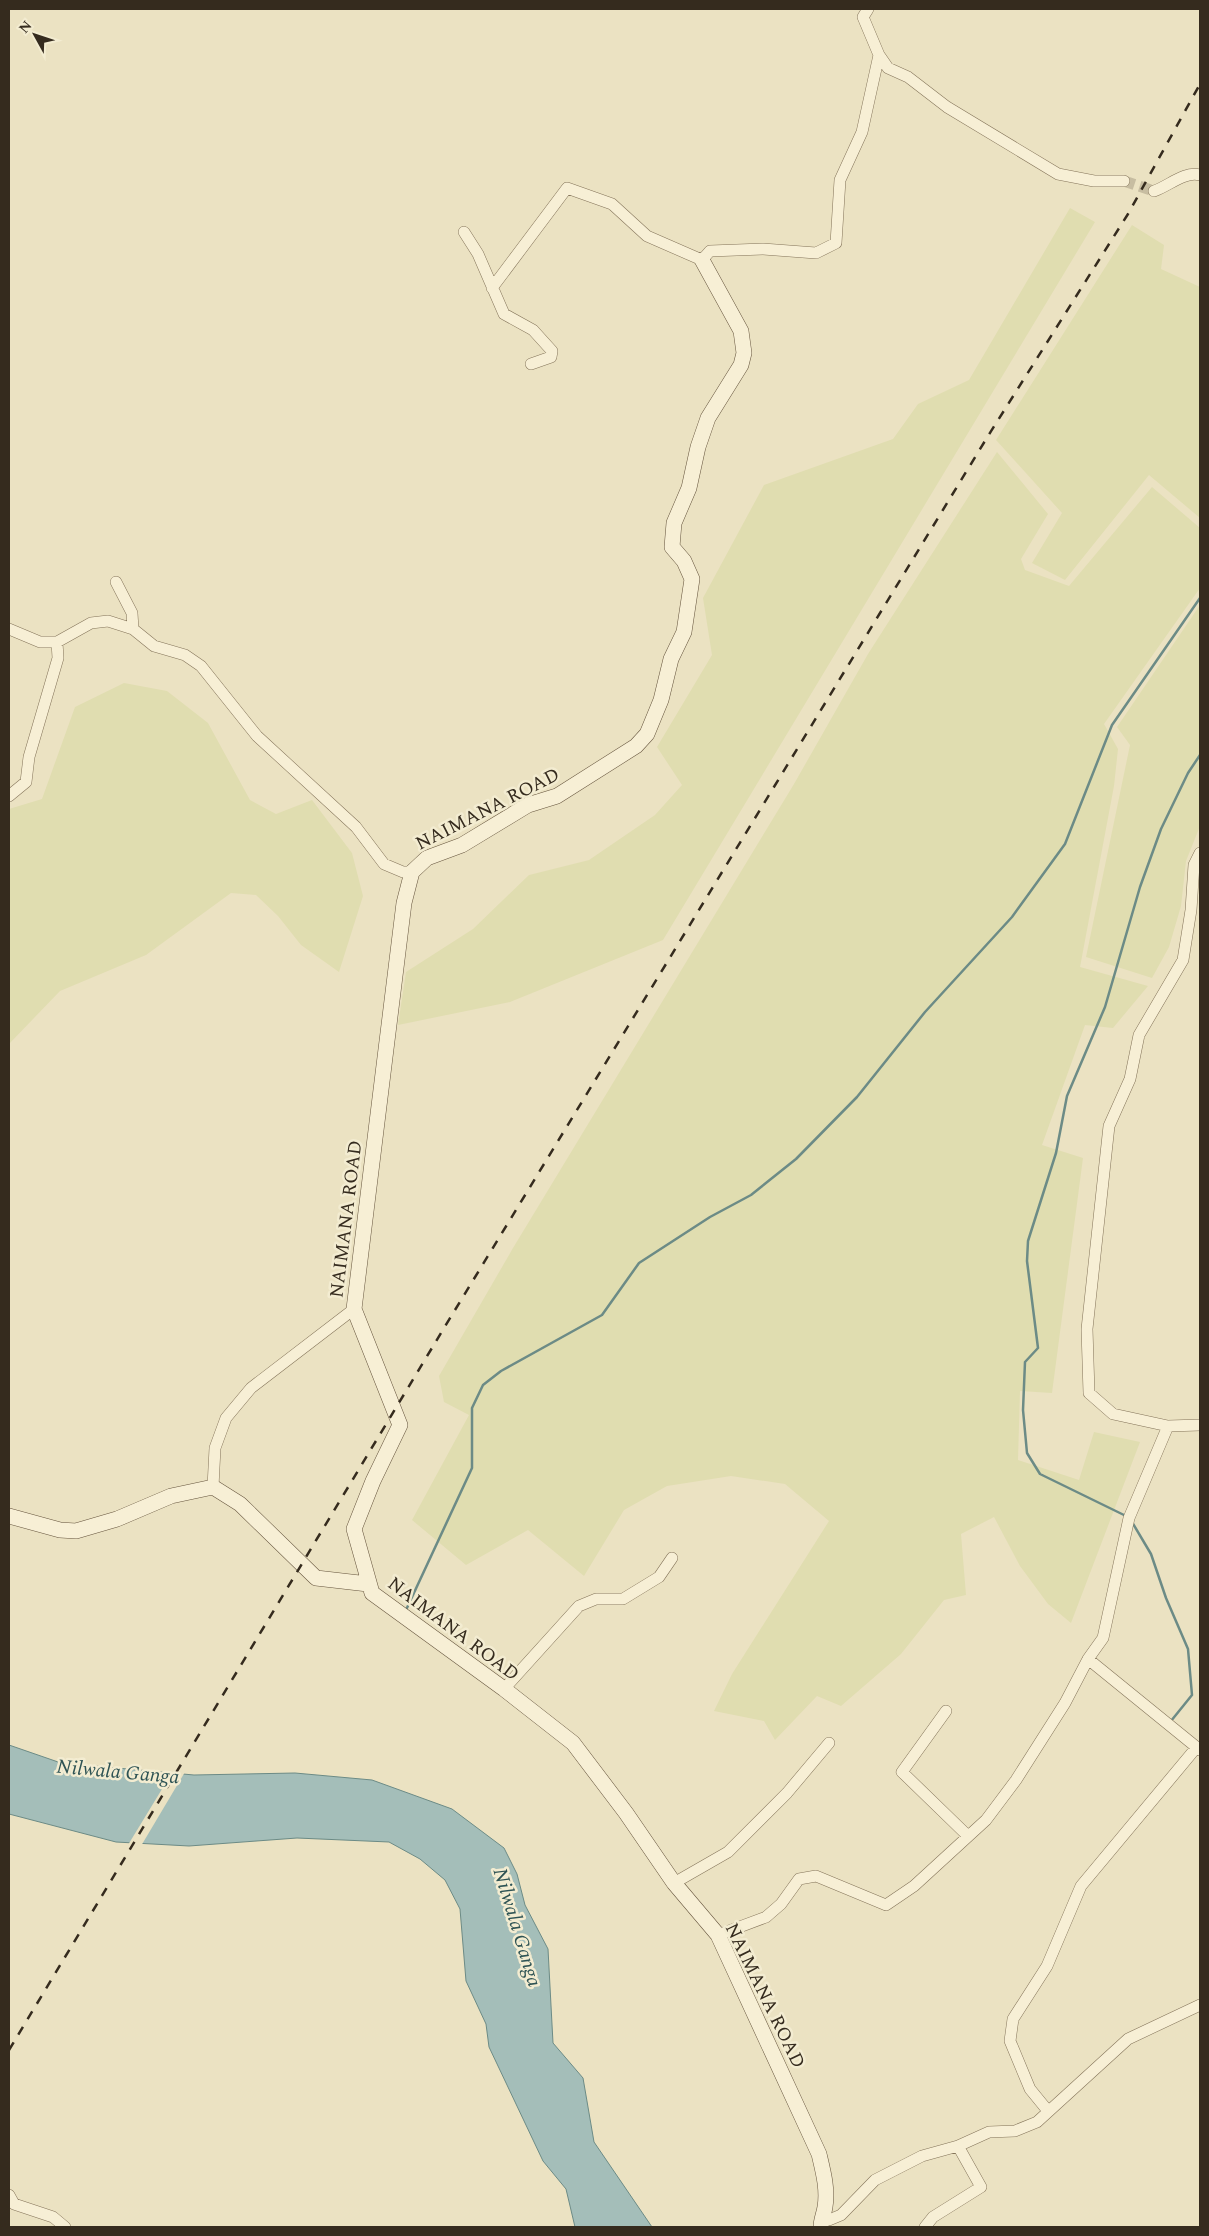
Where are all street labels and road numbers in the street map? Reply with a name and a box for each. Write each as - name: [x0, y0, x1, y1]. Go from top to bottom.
- street label: NAIMANA ROAD: [410, 760, 565, 858]
- street label: NAIMANA ROAD: [322, 1139, 371, 1300]
- street label: NAIMANA ROAD: [381, 1570, 525, 1689]
- street label: NAIMANA ROAD: [717, 1918, 812, 2073]

